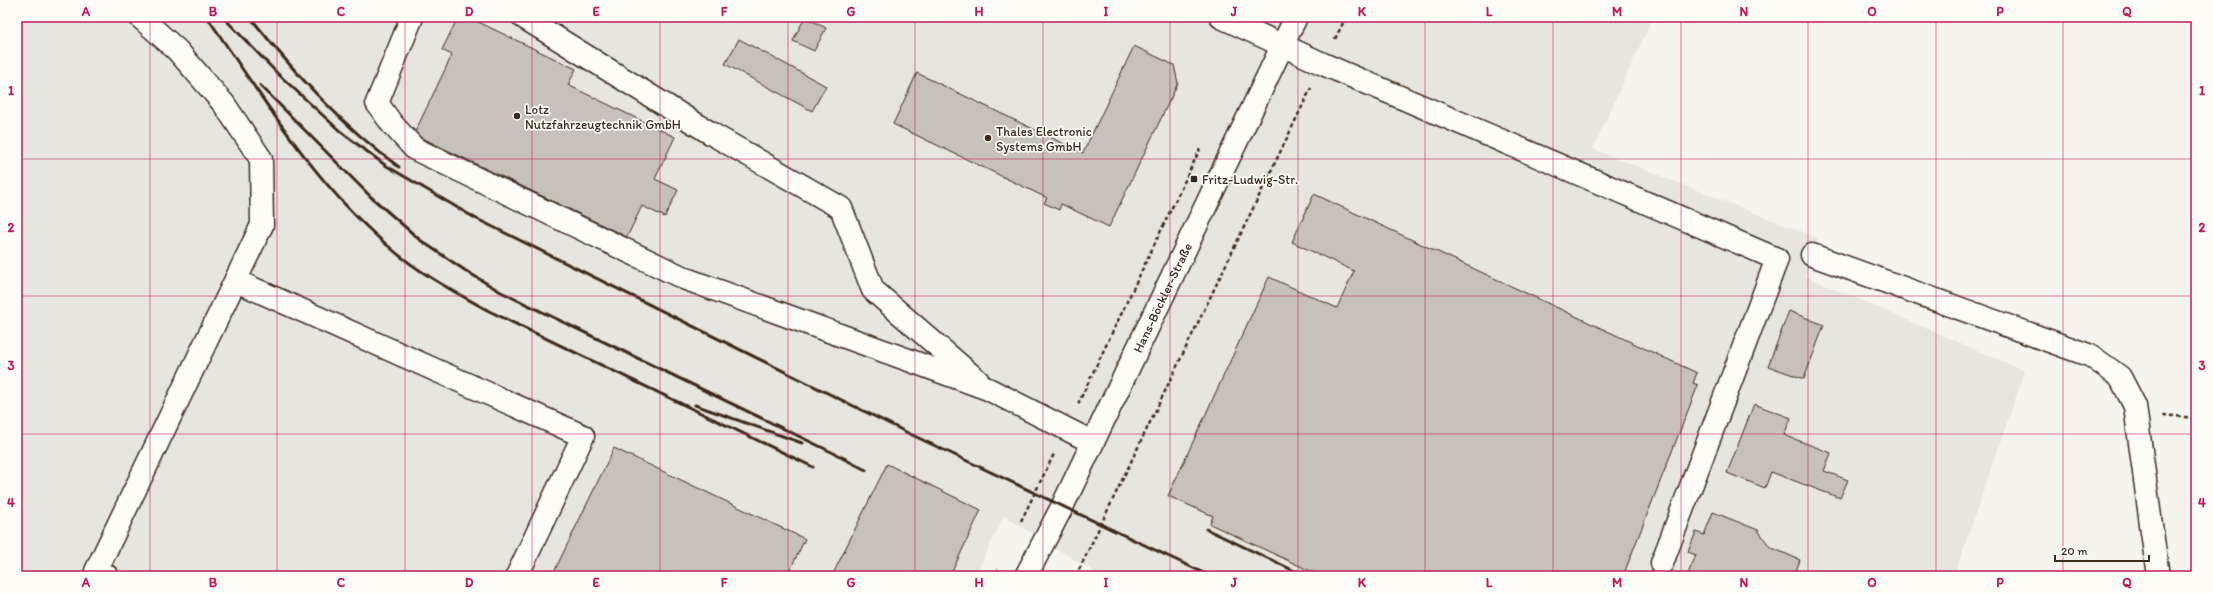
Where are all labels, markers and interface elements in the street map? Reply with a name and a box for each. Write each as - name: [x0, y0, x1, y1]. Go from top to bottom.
- text: A: [81, 4, 91, 19]
- text: B: [209, 4, 218, 19]
- text: C: [337, 4, 346, 19]
- text: D: [465, 4, 474, 19]
- text: E: [592, 4, 600, 19]
- text: F: [721, 4, 728, 19]
- text: G: [847, 4, 856, 19]
- text: H: [975, 4, 984, 19]
- text: I: [1104, 4, 1109, 19]
- text: J: [1230, 4, 1238, 19]
- text: K: [1358, 4, 1367, 19]
- text: L: [1486, 4, 1493, 19]
- text: M: [1612, 4, 1622, 19]
- text: N: [1740, 4, 1749, 19]
- text: O: [1867, 4, 1877, 19]
- text: P: [1996, 4, 2004, 19]
- text: Q: [2122, 4, 2132, 19]
- text: 1: [8, 83, 14, 98]
- text: 1: [2199, 83, 2205, 98]
- place label: Lotz Nutzfahrzeugtechnik GmbH: [525, 102, 681, 132]
- marker: Lotz Nutzfahrzeugtechnik GmbH: [512, 111, 522, 121]
- place label: Thales Electronic Systems GmbH: [996, 124, 1092, 154]
- marker: Thales Electronic Systems GmbH: [983, 133, 993, 143]
- place label: Fritz-Ludwig-Str.: [1202, 172, 1298, 187]
- marker: Fritz-Ludwig-Str.: [1189, 174, 1199, 184]
- text: 2: [8, 220, 15, 235]
- text: 2: [2199, 220, 2206, 235]
- street label: Hans-Böckler-Straße: [1130, 240, 1195, 355]
- text: 3: [7, 358, 15, 373]
- text: 3: [2198, 358, 2206, 373]
- text: 4: [7, 495, 15, 510]
- text: 4: [2198, 495, 2206, 510]
- scale bar: [2055, 537, 2149, 563]
- text: 20 m: [2061, 544, 2088, 558]
- text: A: [81, 575, 91, 590]
- text: B: [209, 575, 218, 590]
- text: C: [337, 575, 346, 590]
- text: D: [465, 575, 474, 590]
- text: E: [592, 575, 600, 590]
- text: F: [721, 575, 728, 590]
- text: G: [847, 575, 856, 590]
- text: H: [975, 575, 984, 590]
- text: I: [1104, 575, 1109, 590]
- text: J: [1230, 575, 1238, 590]
- text: K: [1358, 575, 1367, 590]
- text: L: [1486, 575, 1493, 590]
- text: M: [1612, 575, 1622, 590]
- text: N: [1740, 575, 1749, 590]
- text: O: [1867, 575, 1877, 590]
- text: P: [1996, 575, 2004, 590]
- text: Q: [2122, 575, 2132, 590]

